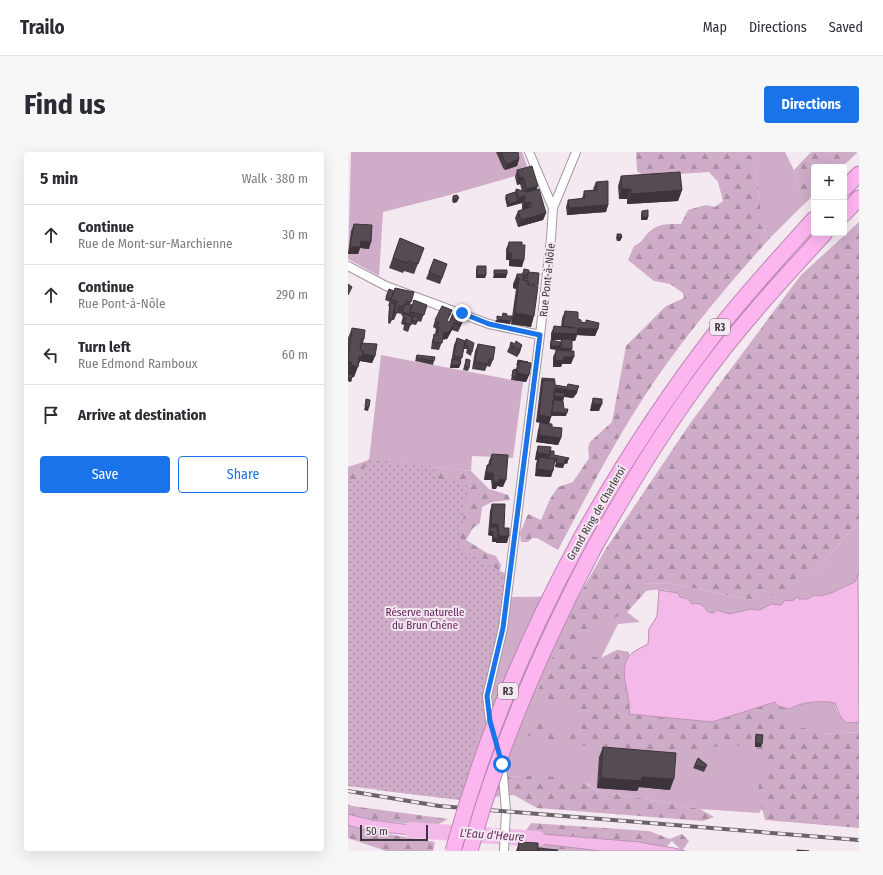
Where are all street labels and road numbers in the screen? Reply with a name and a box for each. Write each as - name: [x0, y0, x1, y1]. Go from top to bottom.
- street label: Rue Pont-à-Nôle: [537, 243, 558, 317]
- road number: R3: [710, 319, 730, 335]
- street label: Grand Ring de Charleroi: [564, 464, 629, 563]
- road number: R3: [498, 683, 518, 699]

